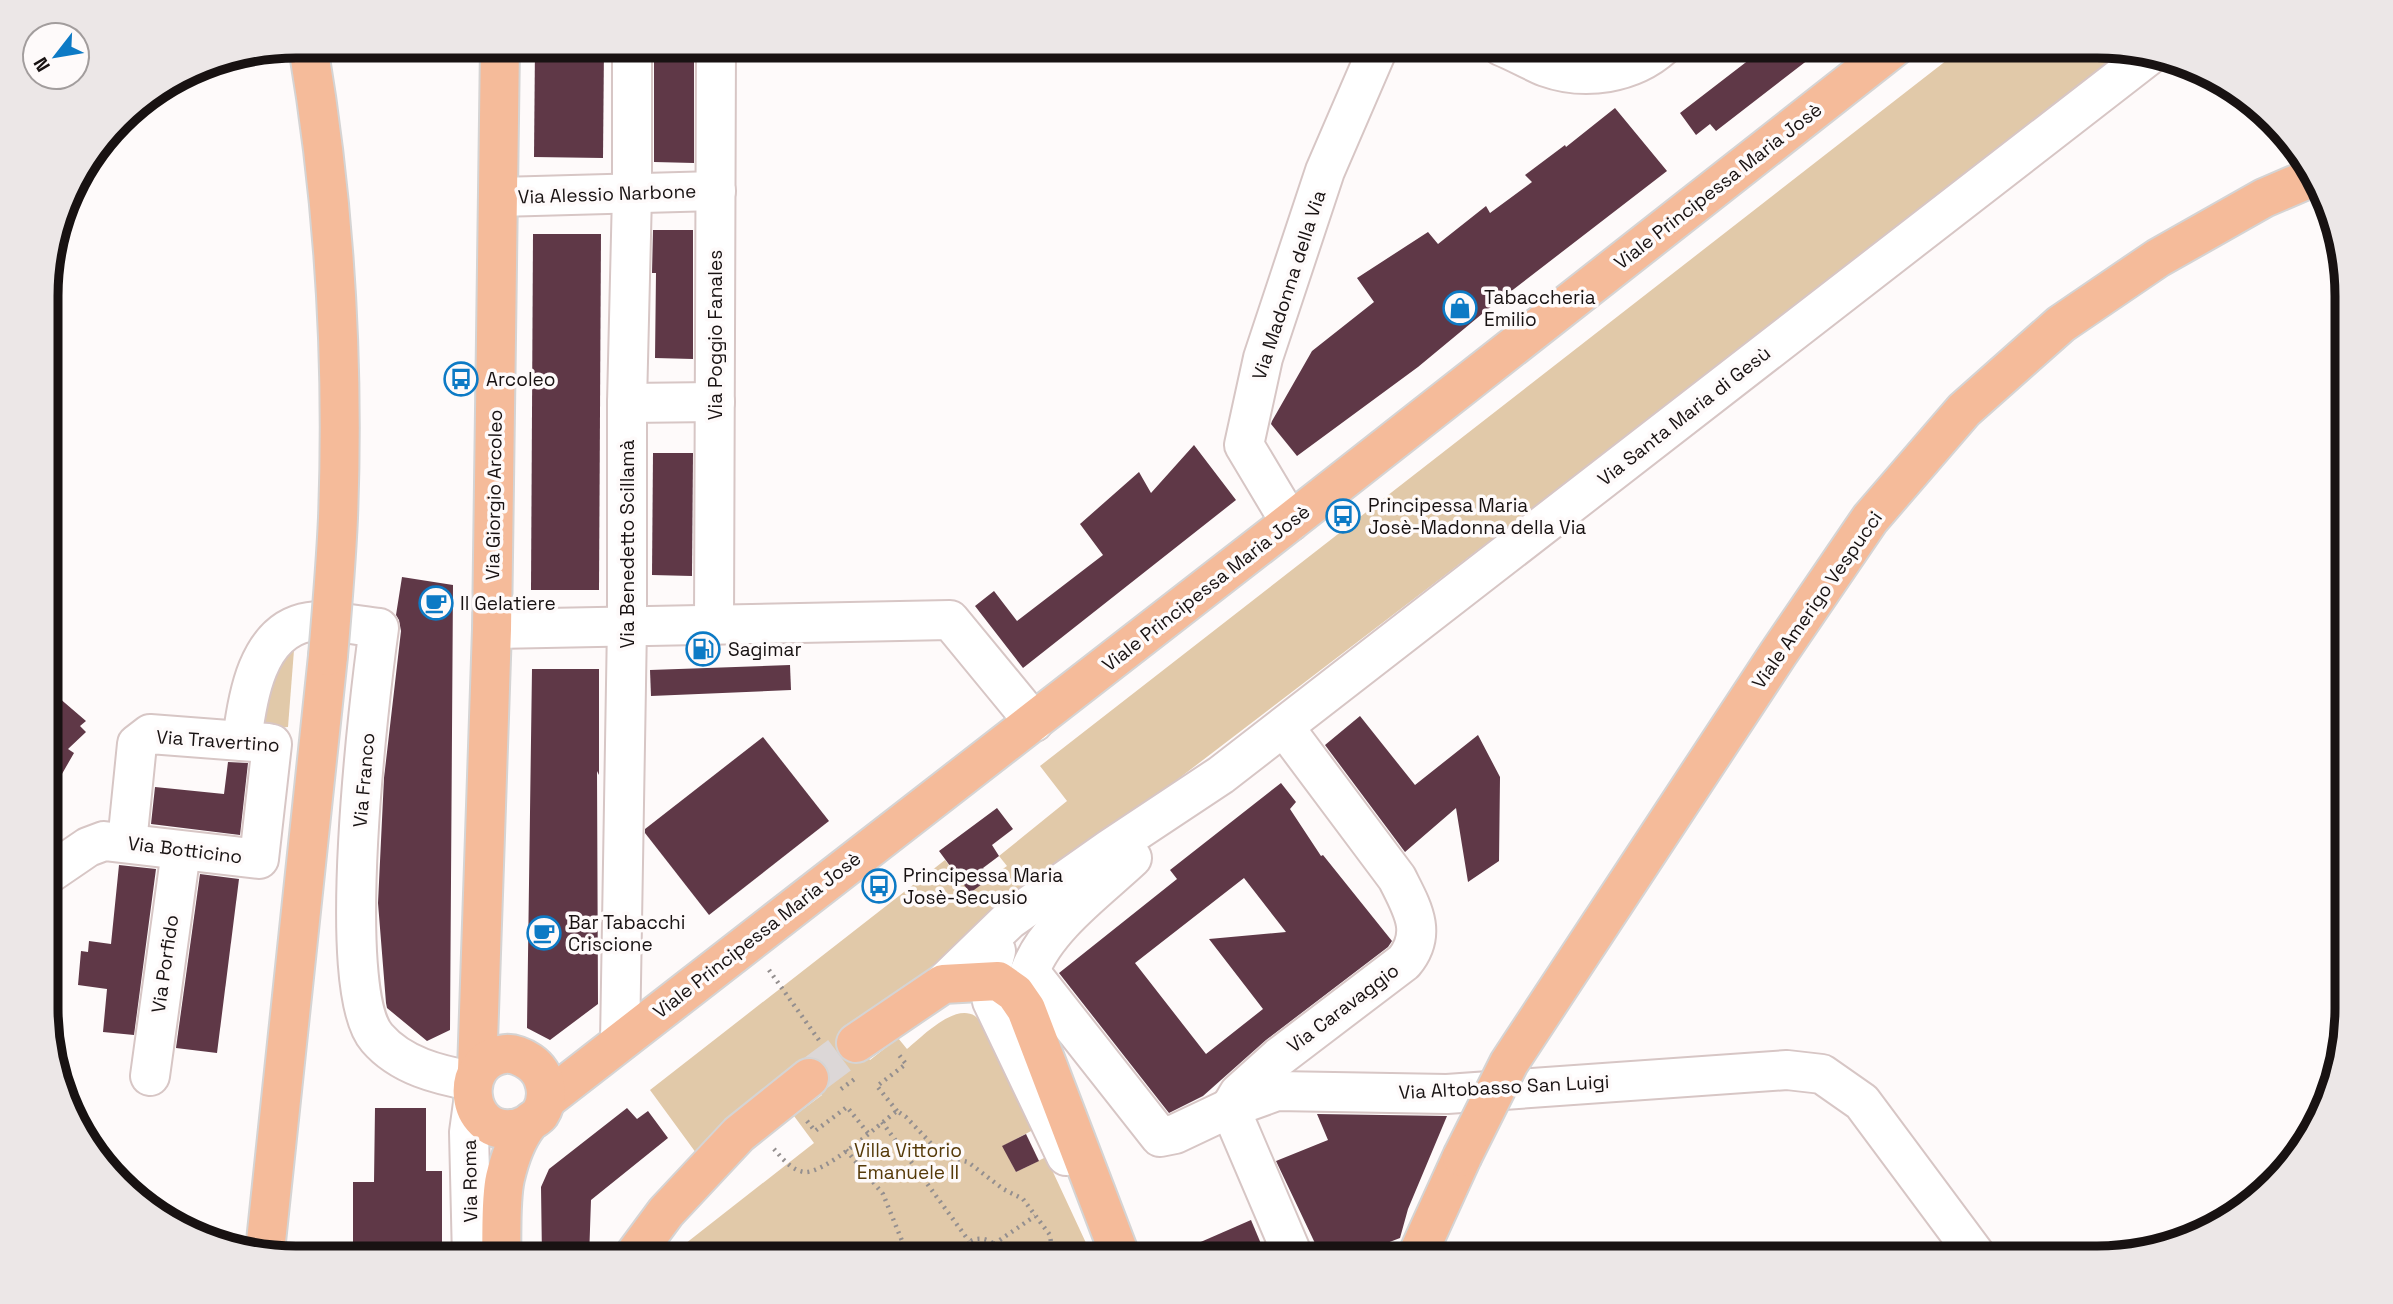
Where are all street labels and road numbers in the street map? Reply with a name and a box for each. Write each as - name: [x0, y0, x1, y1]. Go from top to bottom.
- street label: Viale Principessa Maria Josè: [1609, 97, 1827, 275]
- street label: Via Alessio Narbone: [517, 178, 697, 210]
- street label: Via Madonna della Via: [1247, 187, 1332, 383]
- street label: Via Poggio Fanales: [703, 250, 728, 420]
- street label: Via Santa Maria di Gesù: [1592, 341, 1776, 491]
- street label: Via Giorgio Arcoleo: [480, 409, 508, 581]
- street label: Via Benedetto Scillamà: [615, 439, 640, 649]
- street label: Viale Principessa Maria Josè: [1097, 499, 1315, 677]
- street label: Viale Amerigo Vespucci: [1746, 506, 1888, 694]
- street label: Via Travertino: [155, 724, 281, 758]
- street label: Via Franco: [347, 732, 381, 828]
- street label: Via Botticino: [126, 831, 244, 869]
- street label: Viale Principessa Maria Josè: [648, 846, 866, 1024]
- street label: Via Porfido: [146, 913, 184, 1015]
- street label: Via Caravaggio: [1282, 958, 1404, 1058]
- street label: Via Altobasso San Luigi: [1398, 1069, 1610, 1105]
- street label: Via Roma: [457, 1139, 483, 1223]

